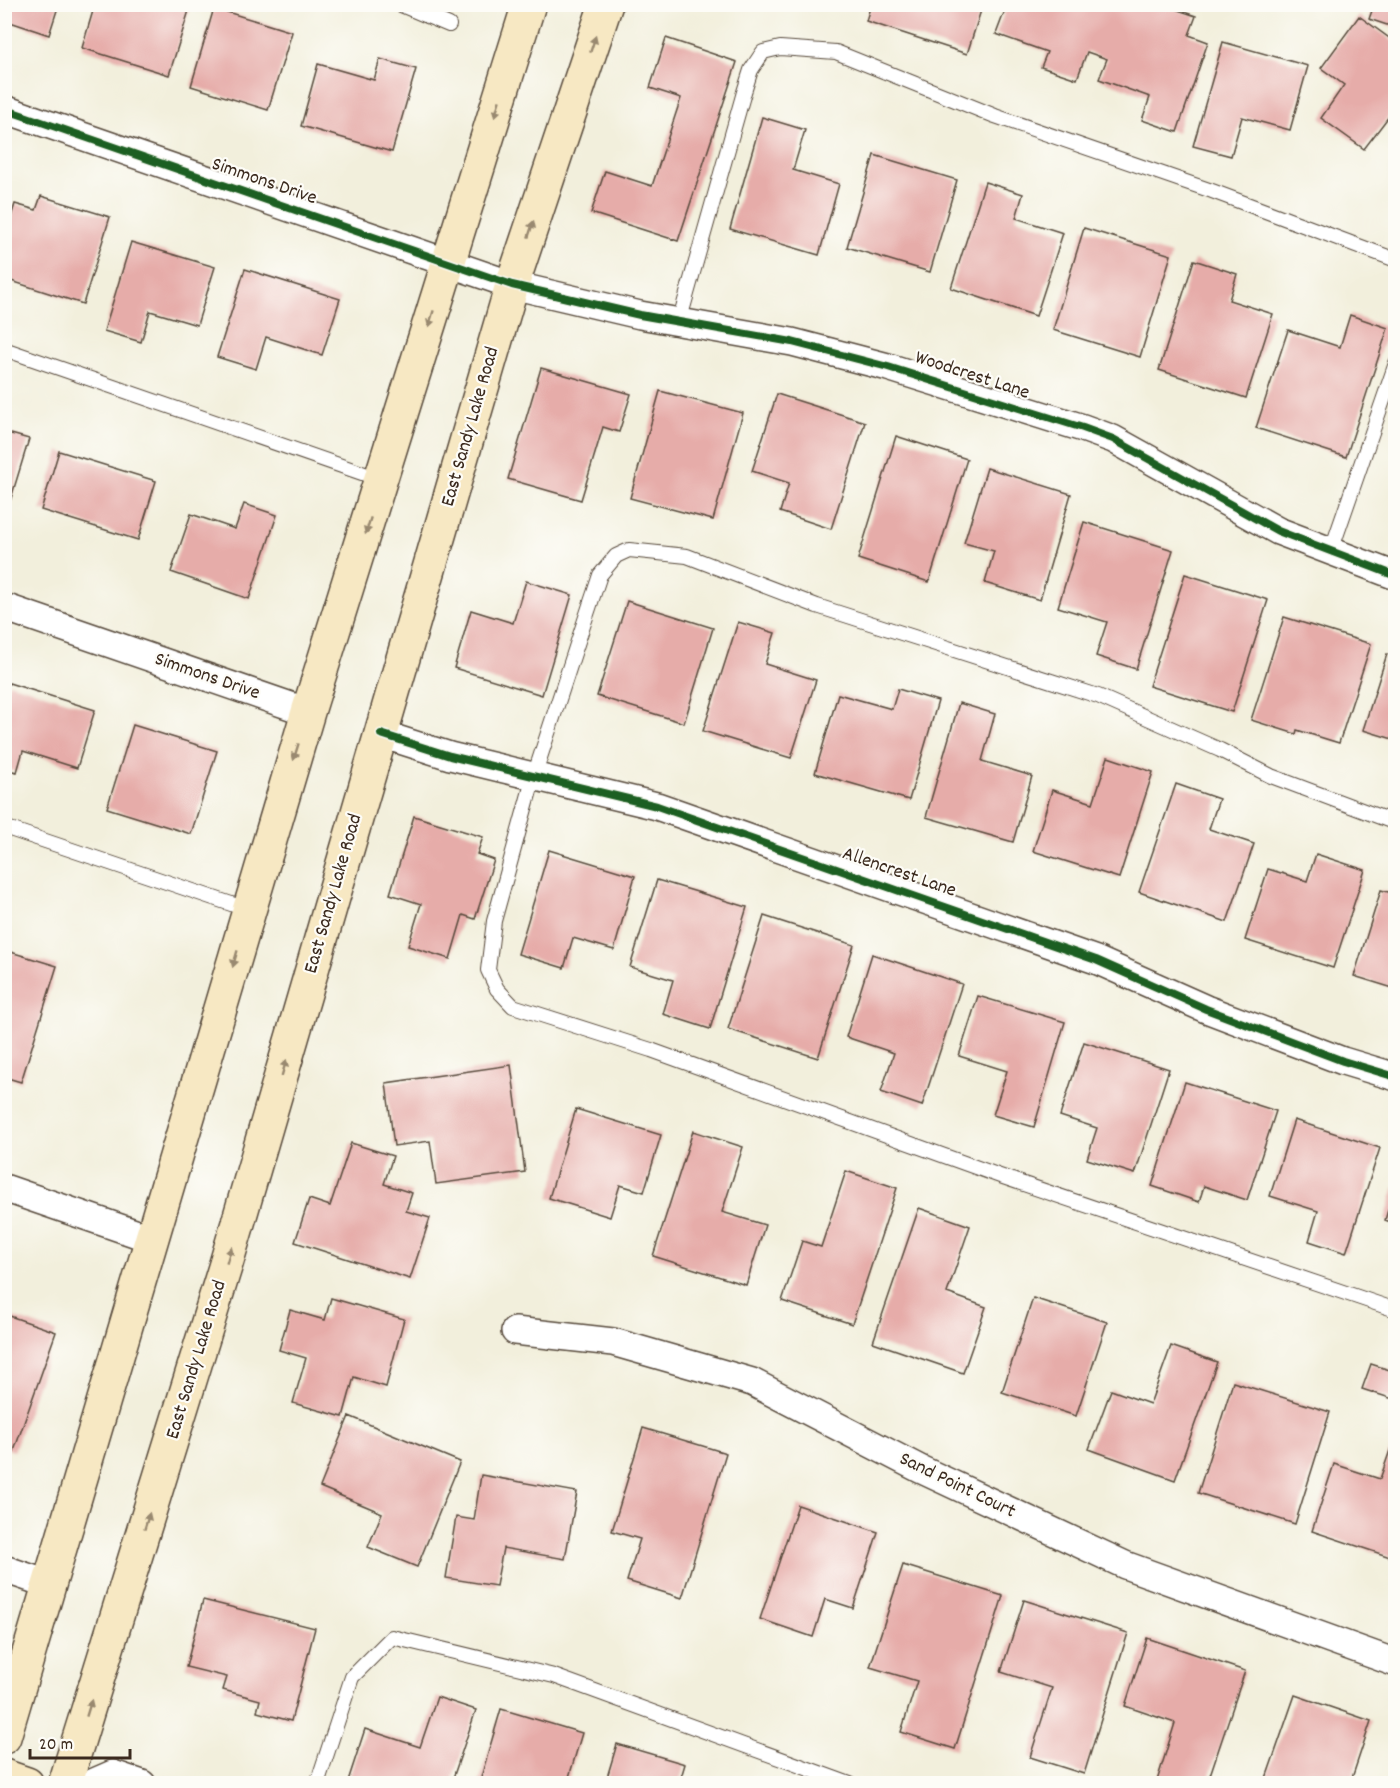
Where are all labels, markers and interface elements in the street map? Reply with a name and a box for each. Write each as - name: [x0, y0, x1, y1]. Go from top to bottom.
- one-way arrow: [588, 35, 598, 53]
- one-way arrow: [492, 100, 501, 118]
- street label: Simmons Drive: [208, 151, 321, 213]
- one-way arrow: [527, 220, 536, 238]
- one-way arrow: [426, 310, 436, 328]
- street label: East Sandy Lake Road: [435, 344, 507, 510]
- street label: Woodcrest Lane: [911, 344, 1033, 408]
- one-way arrow: [362, 517, 372, 535]
- street label: Simmons Drive: [151, 646, 264, 708]
- one-way arrow: [291, 743, 300, 761]
- street label: East Sandy Lake Road: [298, 811, 370, 977]
- street label: Allencrest Lane: [838, 840, 960, 906]
- one-way arrow: [230, 950, 239, 968]
- one-way arrow: [280, 1058, 289, 1076]
- one-way arrow: [225, 1246, 234, 1264]
- street label: East Sandy Lake Road: [160, 1277, 234, 1443]
- street label: Sand Point Court: [894, 1446, 1020, 1526]
- one-way arrow: [143, 1512, 152, 1530]
- one-way arrow: [85, 1699, 94, 1717]
- scale bar: [30, 1722, 130, 1760]
- text: 20 m: [39, 1733, 73, 1758]

